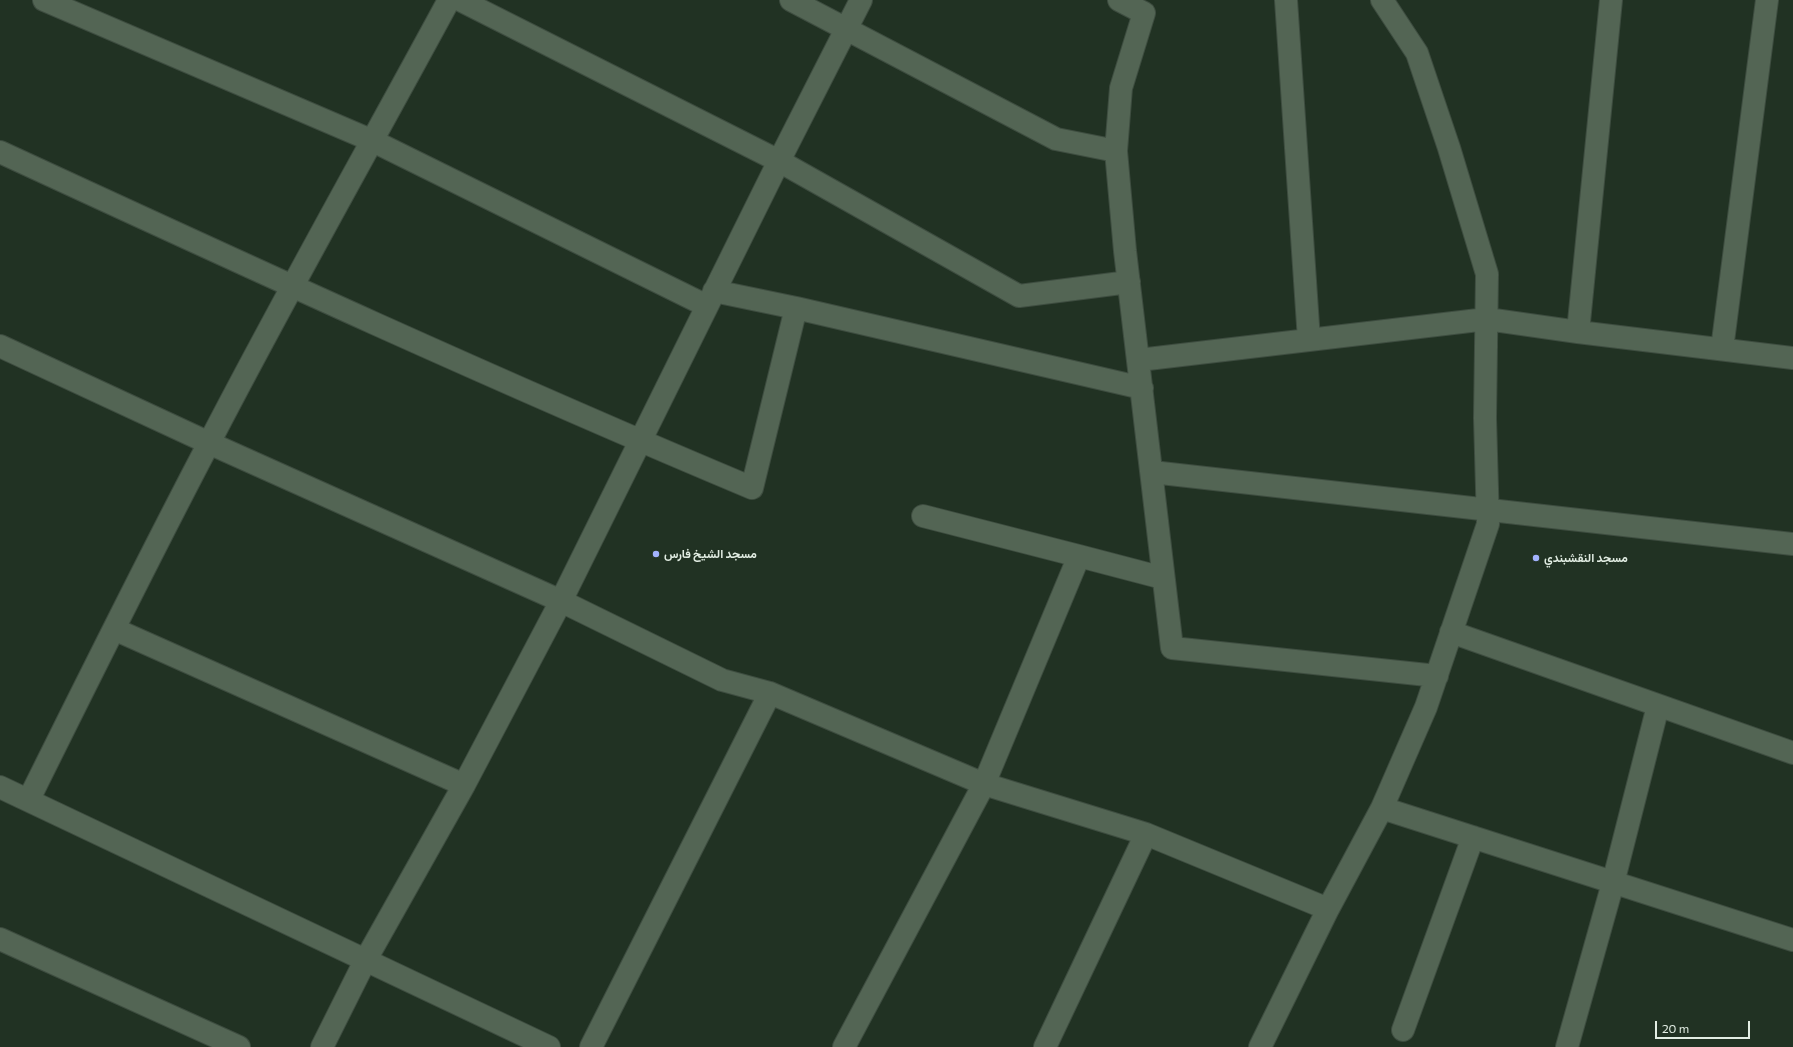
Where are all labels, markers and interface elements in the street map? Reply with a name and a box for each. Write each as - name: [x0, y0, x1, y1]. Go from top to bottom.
- place label: مسجد الشيخ فارس: [664, 547, 757, 561]
- marker: مسجد الشيخ فارس: [651, 549, 661, 559]
- place label: مسجد النقشبندي: [1544, 551, 1628, 565]
- marker: مسجد النقشبندي: [1531, 553, 1541, 563]
- scale bar: [1657, 1013, 1752, 1039]
- text: 20 m: [1662, 1021, 1689, 1035]

